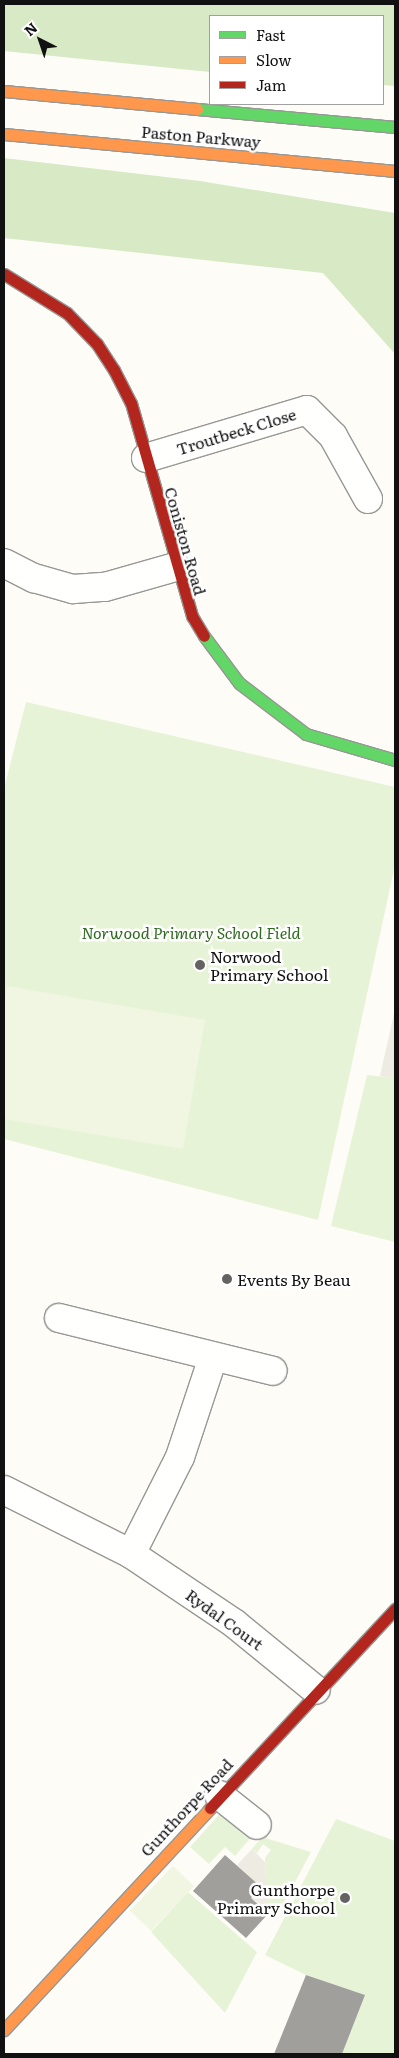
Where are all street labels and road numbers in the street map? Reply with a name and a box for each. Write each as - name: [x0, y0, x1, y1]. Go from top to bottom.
- street label: Paston Parkway: [140, 121, 262, 151]
- street label: Troutbeck Close: [174, 404, 298, 458]
- street label: Coniston Road: [161, 485, 211, 597]
- street label: Rydal Court: [183, 1585, 267, 1653]
- street label: Gunthorpe Road: [136, 1754, 236, 1860]

